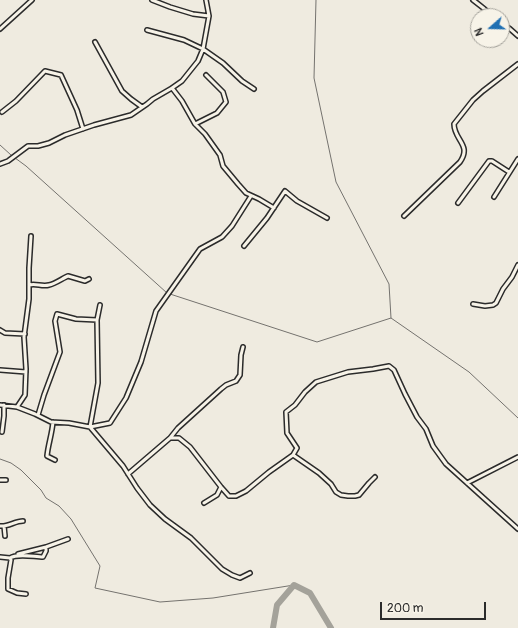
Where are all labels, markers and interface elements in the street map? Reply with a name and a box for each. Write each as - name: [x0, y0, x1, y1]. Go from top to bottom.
- north arrow: [470, 8, 510, 48]
- text: N: [472, 26, 487, 38]
- scale bar: [382, 594, 488, 620]
- text: 200 m: [387, 601, 423, 616]

